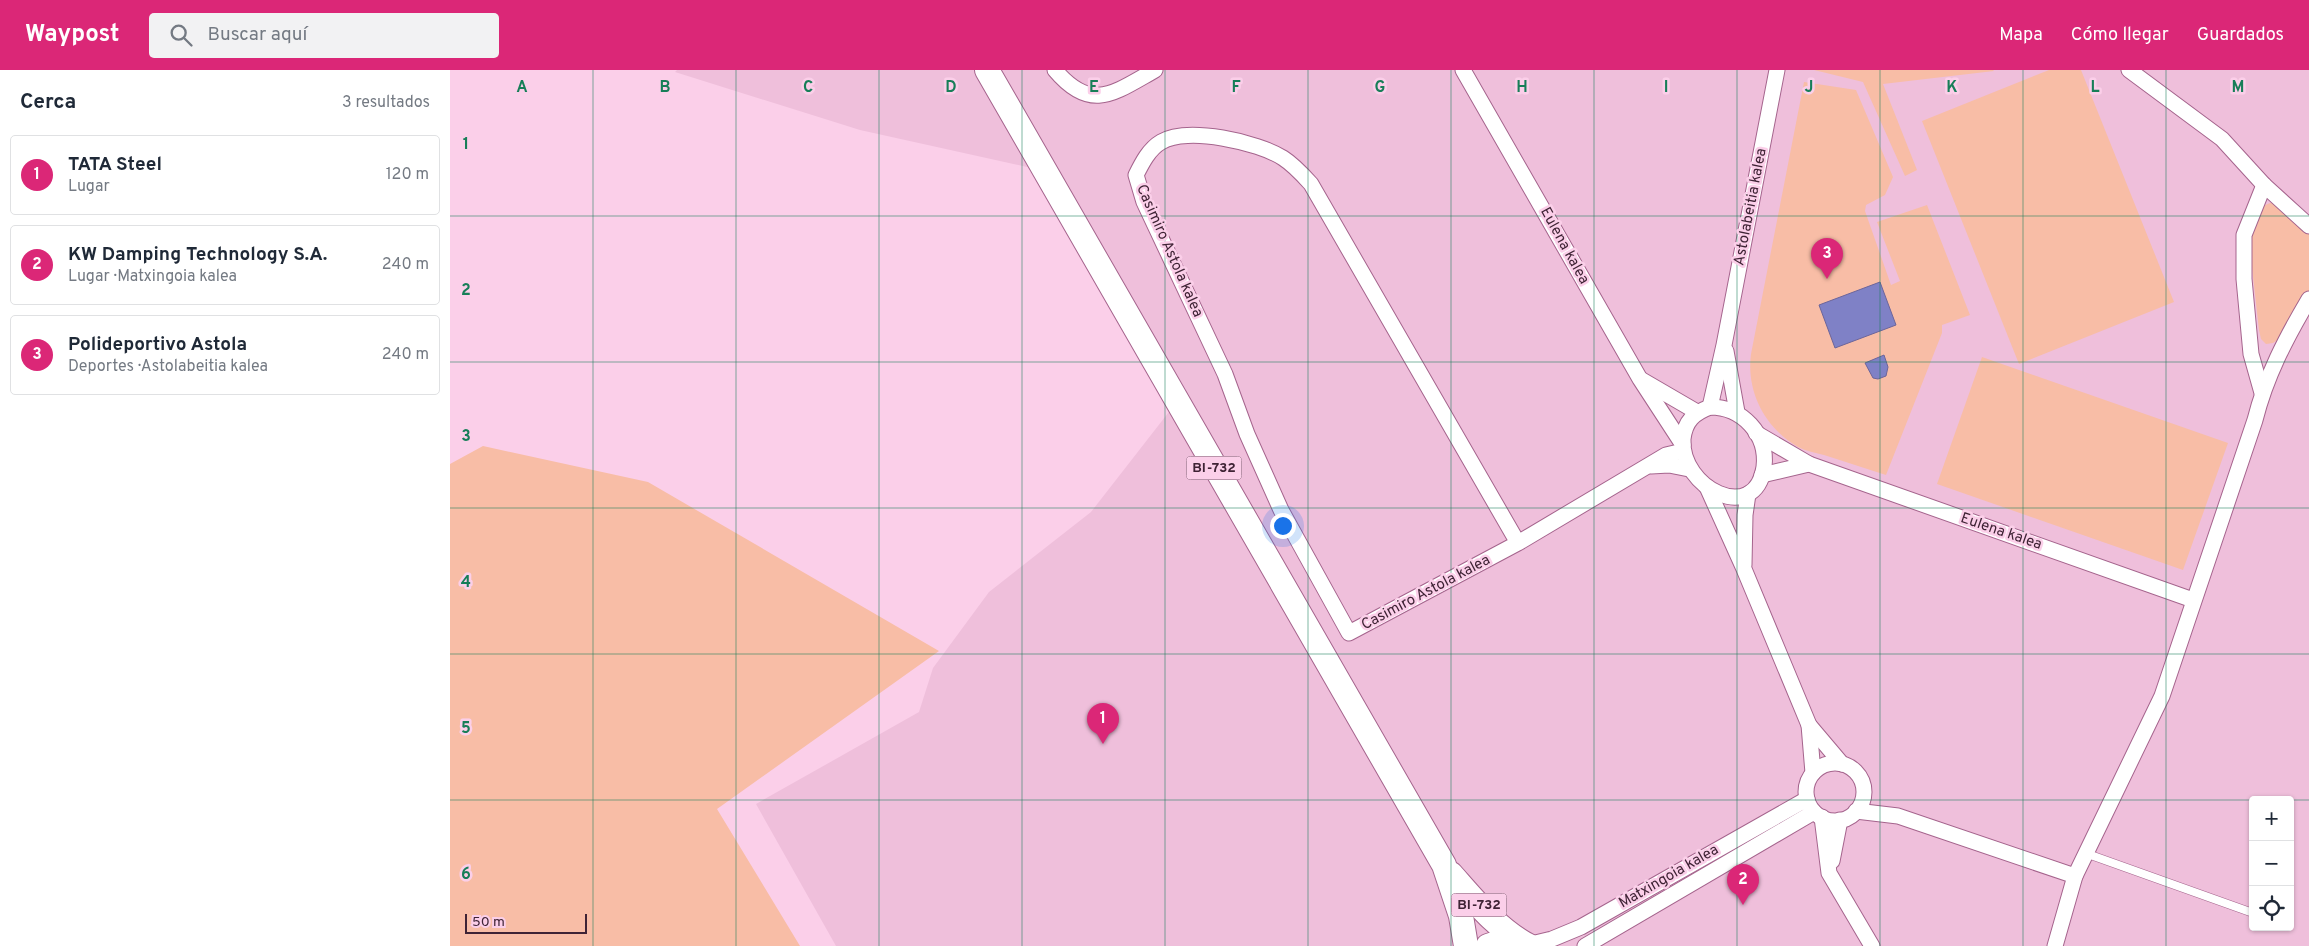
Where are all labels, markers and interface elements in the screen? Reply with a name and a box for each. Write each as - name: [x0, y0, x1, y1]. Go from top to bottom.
- search box: [149, 13, 499, 58]
- text: Waypost: [25, 20, 119, 50]
- icon: search: [167, 21, 195, 49]
- text: Buscar aquí: [207, 23, 307, 47]
- text: Mapa: [1999, 24, 2043, 47]
- text: Cómo llegar: [2071, 24, 2169, 47]
- text: Guardados: [2197, 24, 2284, 47]
- text: A: [516, 78, 528, 98]
- text: B: [659, 78, 671, 98]
- text: C: [803, 78, 813, 98]
- text: D: [945, 78, 957, 98]
- text: E: [1089, 78, 1099, 98]
- text: F: [1231, 78, 1241, 98]
- text: G: [1375, 78, 1385, 98]
- text: H: [1516, 78, 1528, 98]
- text: I: [1664, 78, 1668, 98]
- text: J: [1805, 78, 1813, 98]
- text: K: [1946, 78, 1958, 98]
- text: L: [2090, 78, 2100, 98]
- text: M: [2232, 78, 2244, 98]
- text: Cerca: [20, 89, 76, 116]
- text: 3 resultados: [342, 93, 430, 113]
- text: 1: [463, 135, 469, 155]
- street label: Astolabeitia kalea: [1730, 147, 1772, 267]
- text: TATA Steel: [68, 153, 162, 177]
- text: 1: [34, 165, 40, 185]
- text: 120 m: [386, 165, 429, 185]
- text: Lugar: [68, 177, 110, 197]
- street label: Casimiro Astola kalea: [1131, 182, 1207, 320]
- street label: Eulena kalea: [1535, 204, 1593, 288]
- pin: 3: [1811, 238, 1843, 279]
- text: KW Damping Technology S.A.: [68, 243, 327, 267]
- text: 2: [32, 255, 42, 275]
- text: 240 m: [382, 255, 429, 275]
- text: Lugar · Matxingoia kalea: [68, 267, 237, 287]
- text: 2: [461, 281, 471, 301]
- text: Polideportivo Astola: [68, 333, 247, 357]
- text: 3: [32, 345, 42, 365]
- text: 240 m: [382, 345, 429, 365]
- text: Deportes · Astolabeitia kalea: [68, 357, 268, 377]
- text: 3: [461, 427, 471, 447]
- road number: BI-732: [1186, 456, 1242, 479]
- street label: Eulena kalea: [1958, 509, 2044, 555]
- your location: [1270, 513, 1296, 539]
- street label: Casimiro Astola kalea: [1358, 551, 1494, 635]
- text: 4: [461, 573, 471, 593]
- pin: 1: [1087, 703, 1119, 744]
- text: 5: [461, 719, 471, 739]
- map controls: [2249, 796, 2294, 931]
- button: +: [2249, 796, 2294, 841]
- street label: Matxingoia kalea: [1616, 841, 1722, 913]
- button: −: [2249, 841, 2294, 886]
- pin: 2: [1727, 864, 1759, 905]
- text: 6: [461, 865, 471, 885]
- button: locate: [2249, 886, 2294, 931]
- road number: BI-732: [1452, 894, 1506, 916]
- scale bar: [465, 911, 588, 934]
- text: 50 m: [472, 914, 505, 931]

